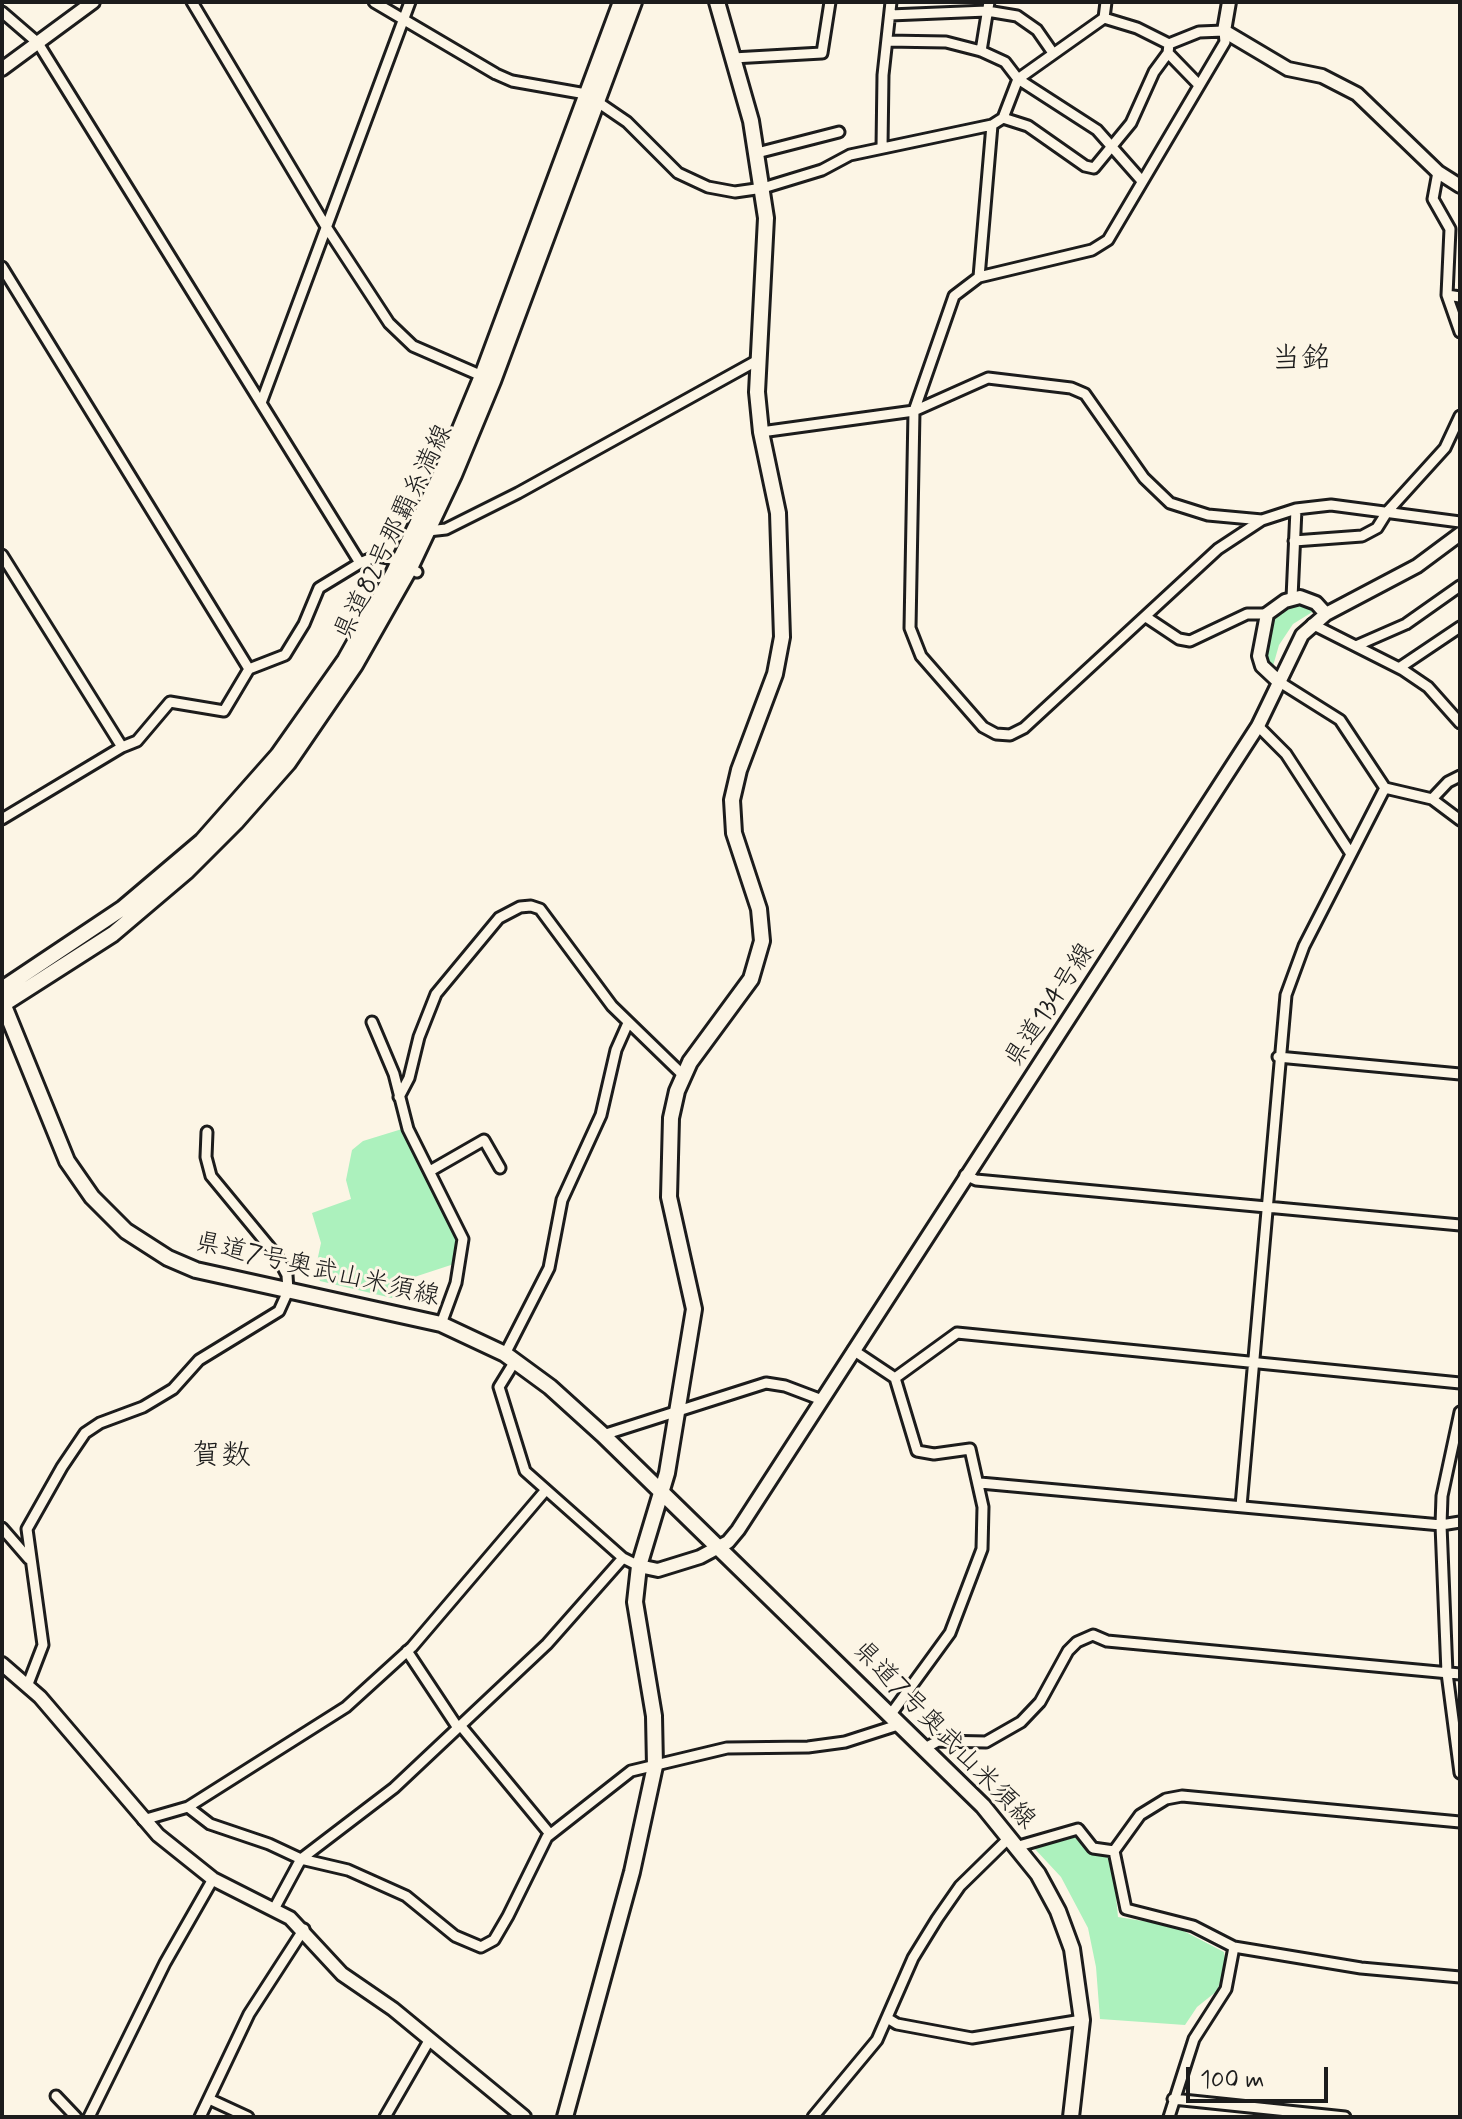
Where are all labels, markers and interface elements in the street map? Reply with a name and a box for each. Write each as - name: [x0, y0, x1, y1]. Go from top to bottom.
- district label: 当銘: [1271, 343, 1331, 379]
- street label: 県道82号那覇糸満線: [329, 420, 461, 646]
- street label: 県道134号線: [999, 938, 1103, 1074]
- street label: 県道7号奥武山米須線: [192, 1228, 442, 1314]
- district label: 賀数: [191, 1440, 251, 1476]
- street label: 県道7号奥武山米須線: [845, 1635, 1041, 1837]
- scale bar: [1190, 2051, 1332, 2101]
- text: 100 m: [1200, 2065, 1264, 2096]

